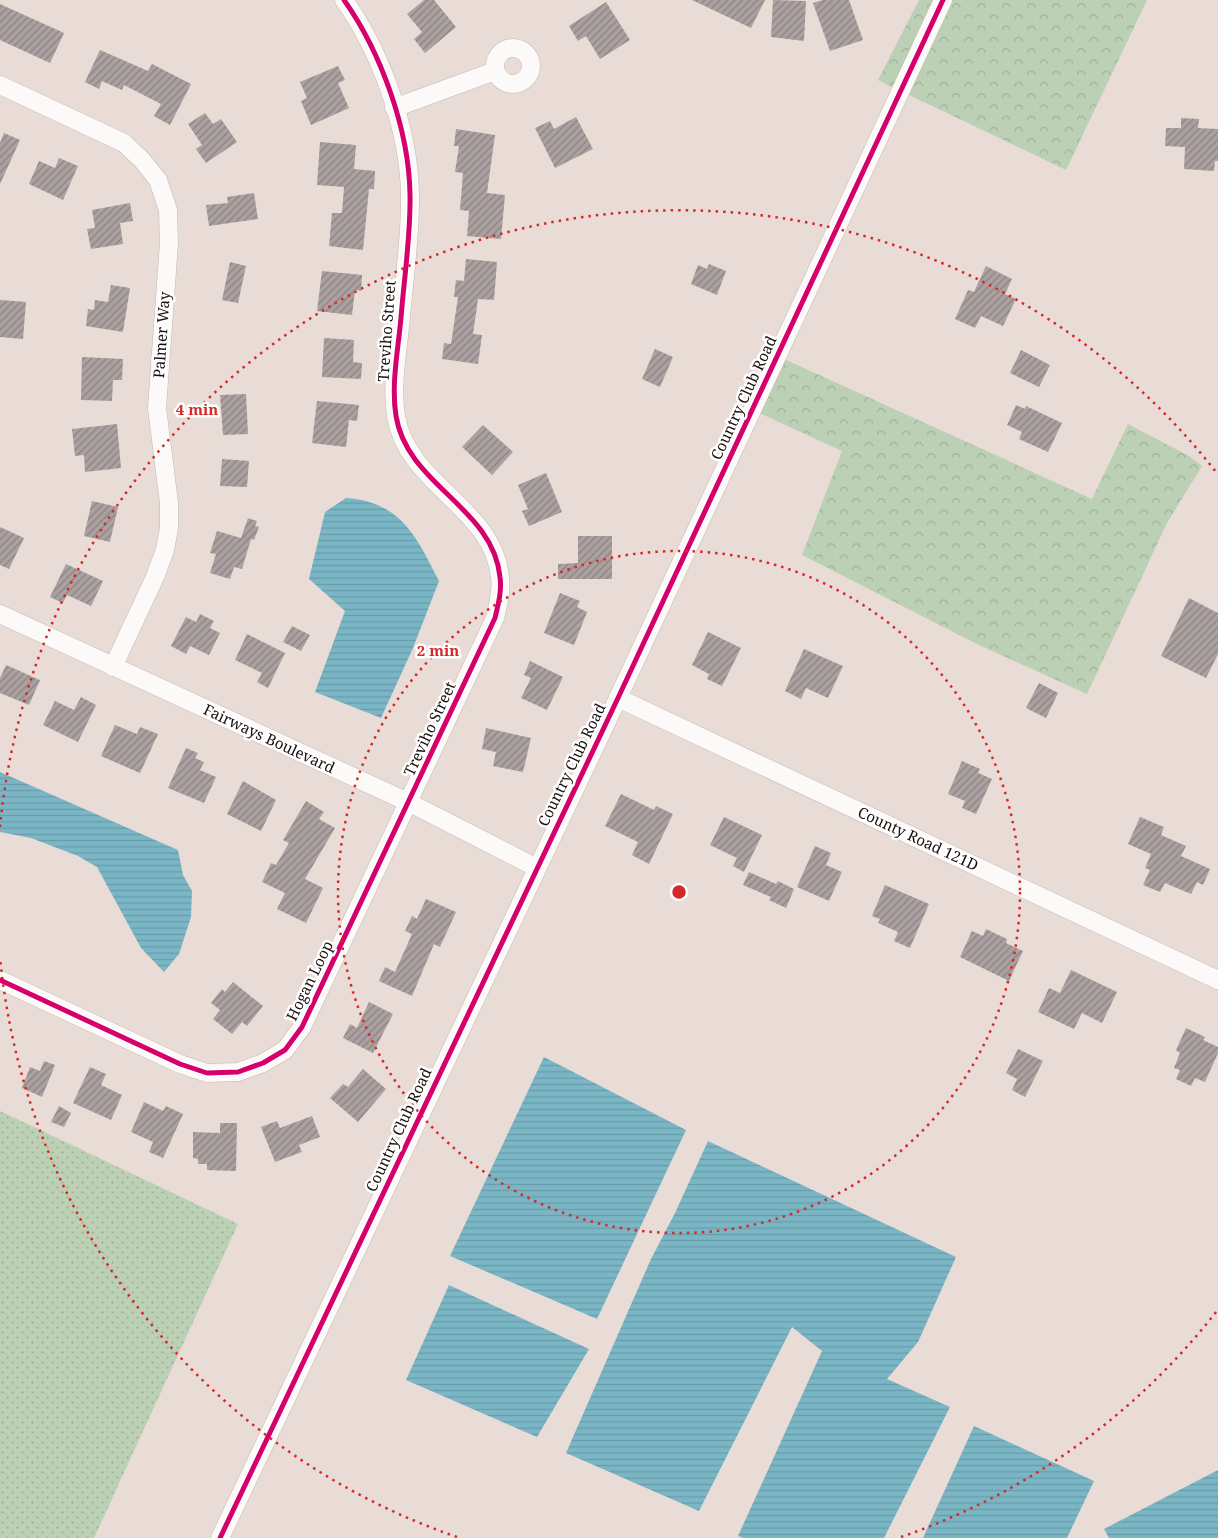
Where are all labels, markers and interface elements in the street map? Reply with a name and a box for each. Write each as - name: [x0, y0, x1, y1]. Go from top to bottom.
- street label: Treviho Street: [372, 280, 400, 382]
- street label: Palmer Way: [148, 291, 174, 379]
- street label: Country Club Road: [706, 332, 781, 463]
- text: 4 min: [176, 399, 218, 419]
- text: 2 min: [417, 640, 459, 660]
- street label: Treviho Street: [399, 678, 460, 779]
- street label: Fairways Boulevard: [200, 699, 338, 777]
- street label: Country Club Road: [533, 700, 610, 829]
- street label: County Road 121D: [855, 801, 982, 875]
- centre of rings: [670, 883, 688, 901]
- street label: Hogan Loop: [281, 937, 337, 1024]
- street label: Country Club Road: [361, 1064, 436, 1195]

